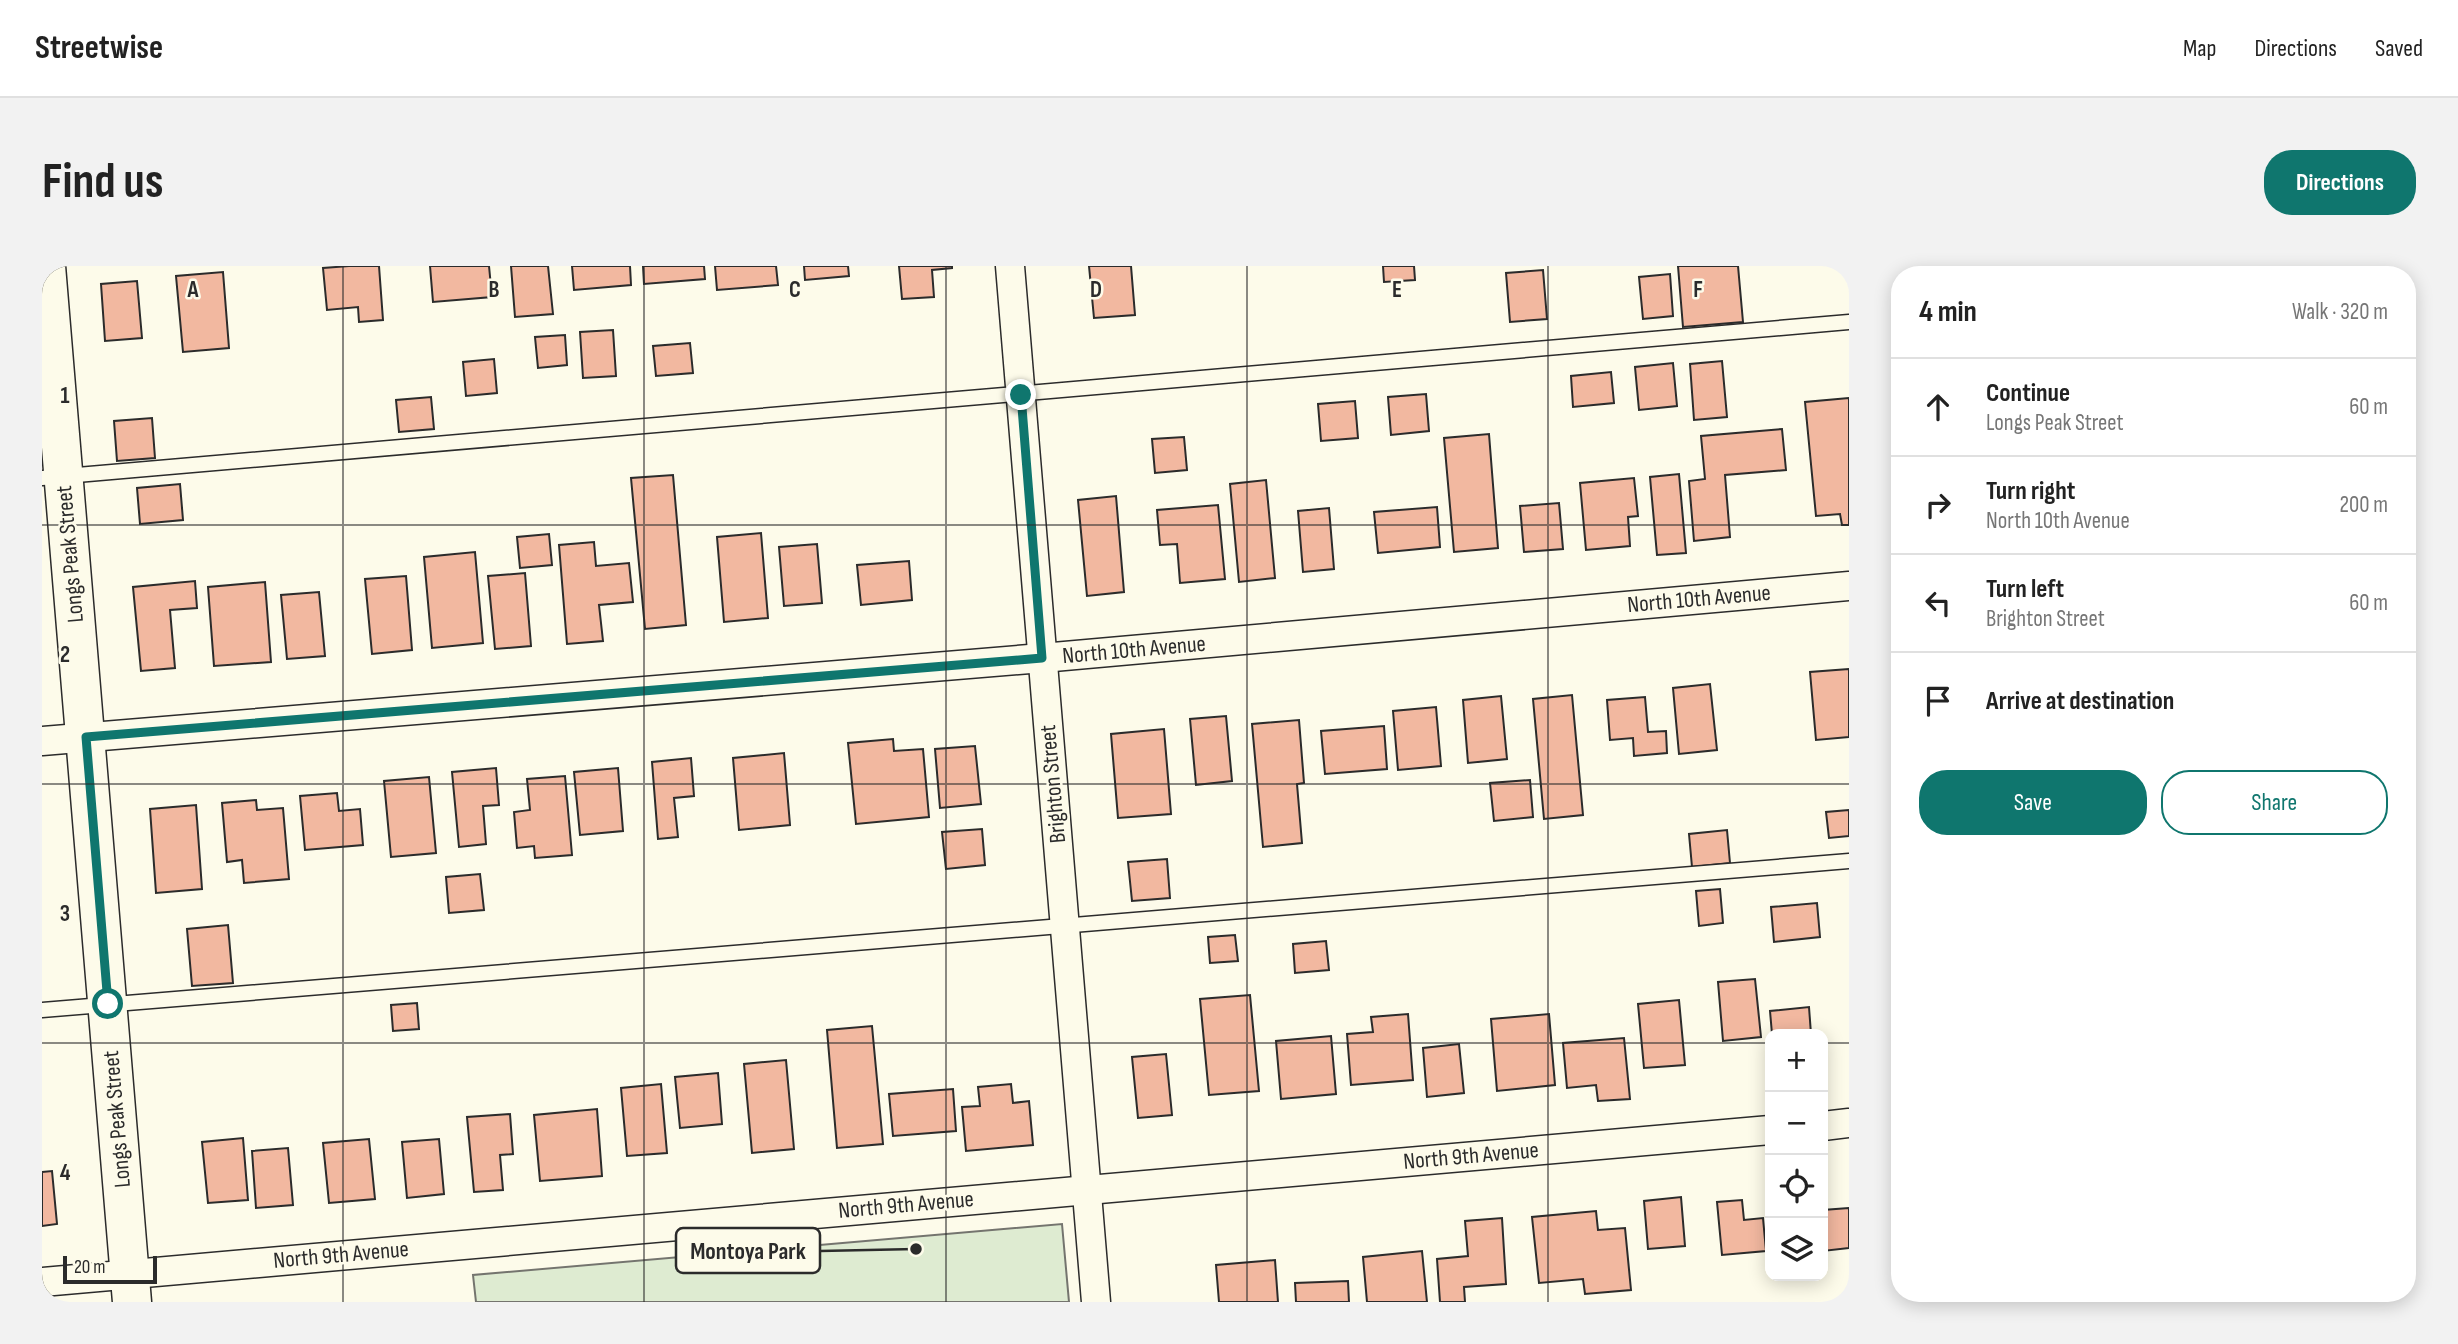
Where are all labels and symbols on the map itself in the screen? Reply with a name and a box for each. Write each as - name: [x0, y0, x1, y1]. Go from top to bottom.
- text: A: [187, 276, 200, 304]
- text: B: [489, 276, 500, 304]
- text: C: [789, 276, 801, 304]
- text: D: [1090, 276, 1102, 304]
- text: E: [1392, 276, 1402, 304]
- text: F: [1693, 276, 1703, 304]
- route end: [1005, 379, 1036, 410]
- text: 1: [60, 382, 70, 410]
- street label: Longs Peak Street: [50, 484, 90, 624]
- street label: North 10th Avenue: [1626, 579, 1772, 619]
- street label: North 10th Avenue: [1061, 630, 1207, 670]
- text: 2: [60, 641, 70, 669]
- street label: Brighton Street: [1034, 724, 1072, 844]
- text: 3: [60, 900, 70, 928]
- route start: [92, 988, 123, 1019]
- street label: Longs Peak Street: [97, 1049, 137, 1189]
- street label: North 9th Avenue: [1402, 1136, 1540, 1176]
- text: 4: [60, 1159, 71, 1187]
- street label: North 9th Avenue: [837, 1185, 975, 1225]
- callout: Montoya Park: [676, 1228, 820, 1273]
- street label: North 9th Avenue: [272, 1235, 410, 1275]
- text: Montoya Park: [690, 1237, 806, 1266]
- scale bar: [63, 1253, 158, 1285]

